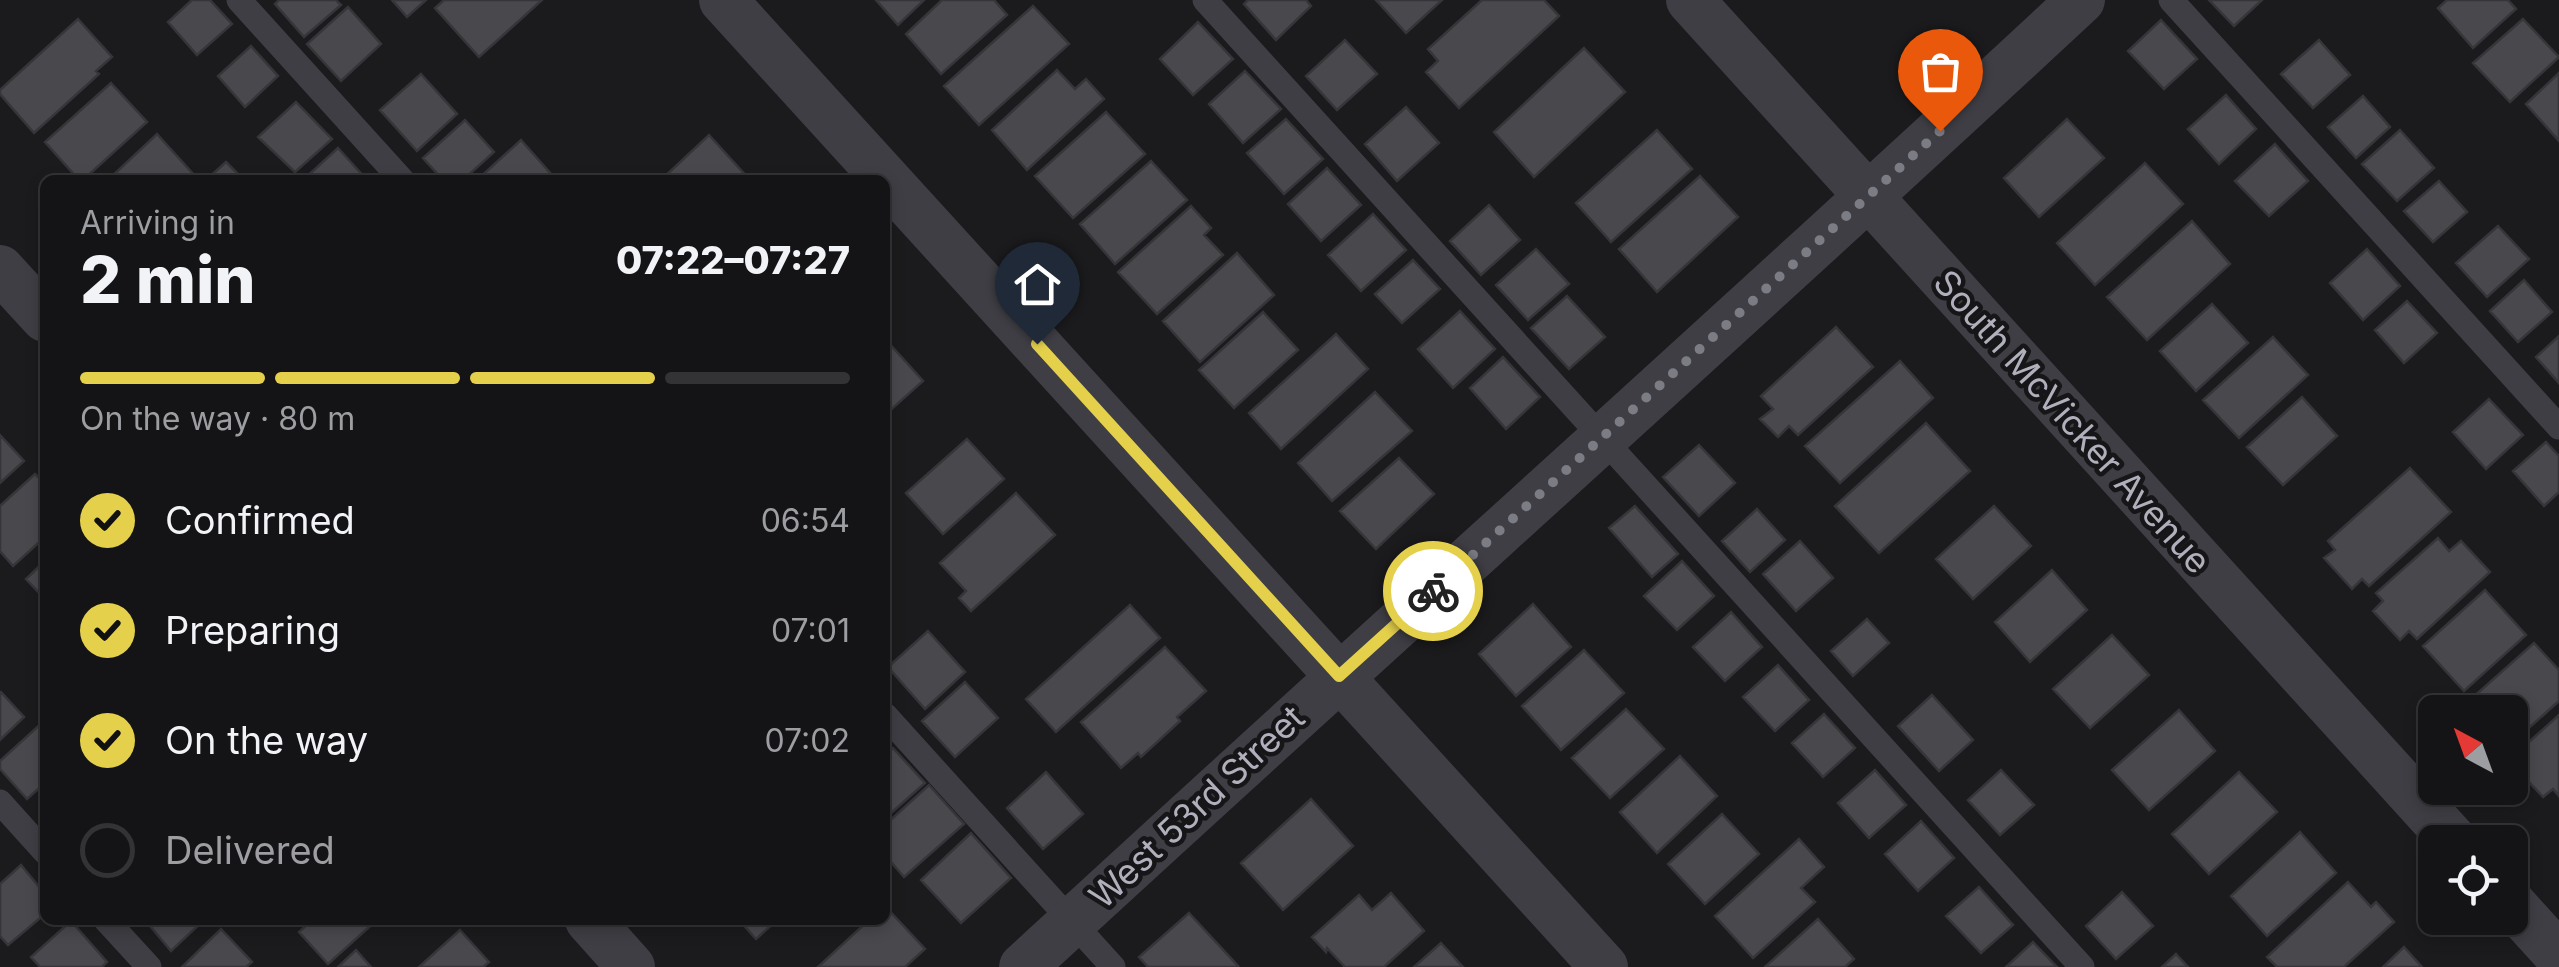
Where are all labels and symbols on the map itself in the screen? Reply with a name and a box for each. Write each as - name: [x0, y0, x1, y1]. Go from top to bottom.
- pin: [1898, 29, 1983, 132]
- pin: [995, 242, 1080, 345]
- street label: South McVicker Avenue: [1926, 261, 2220, 582]
- courier: [1383, 541, 1483, 641]
- north arrow: [2418, 695, 2528, 805]
- street label: West 53rd Street: [1080, 696, 1312, 917]

